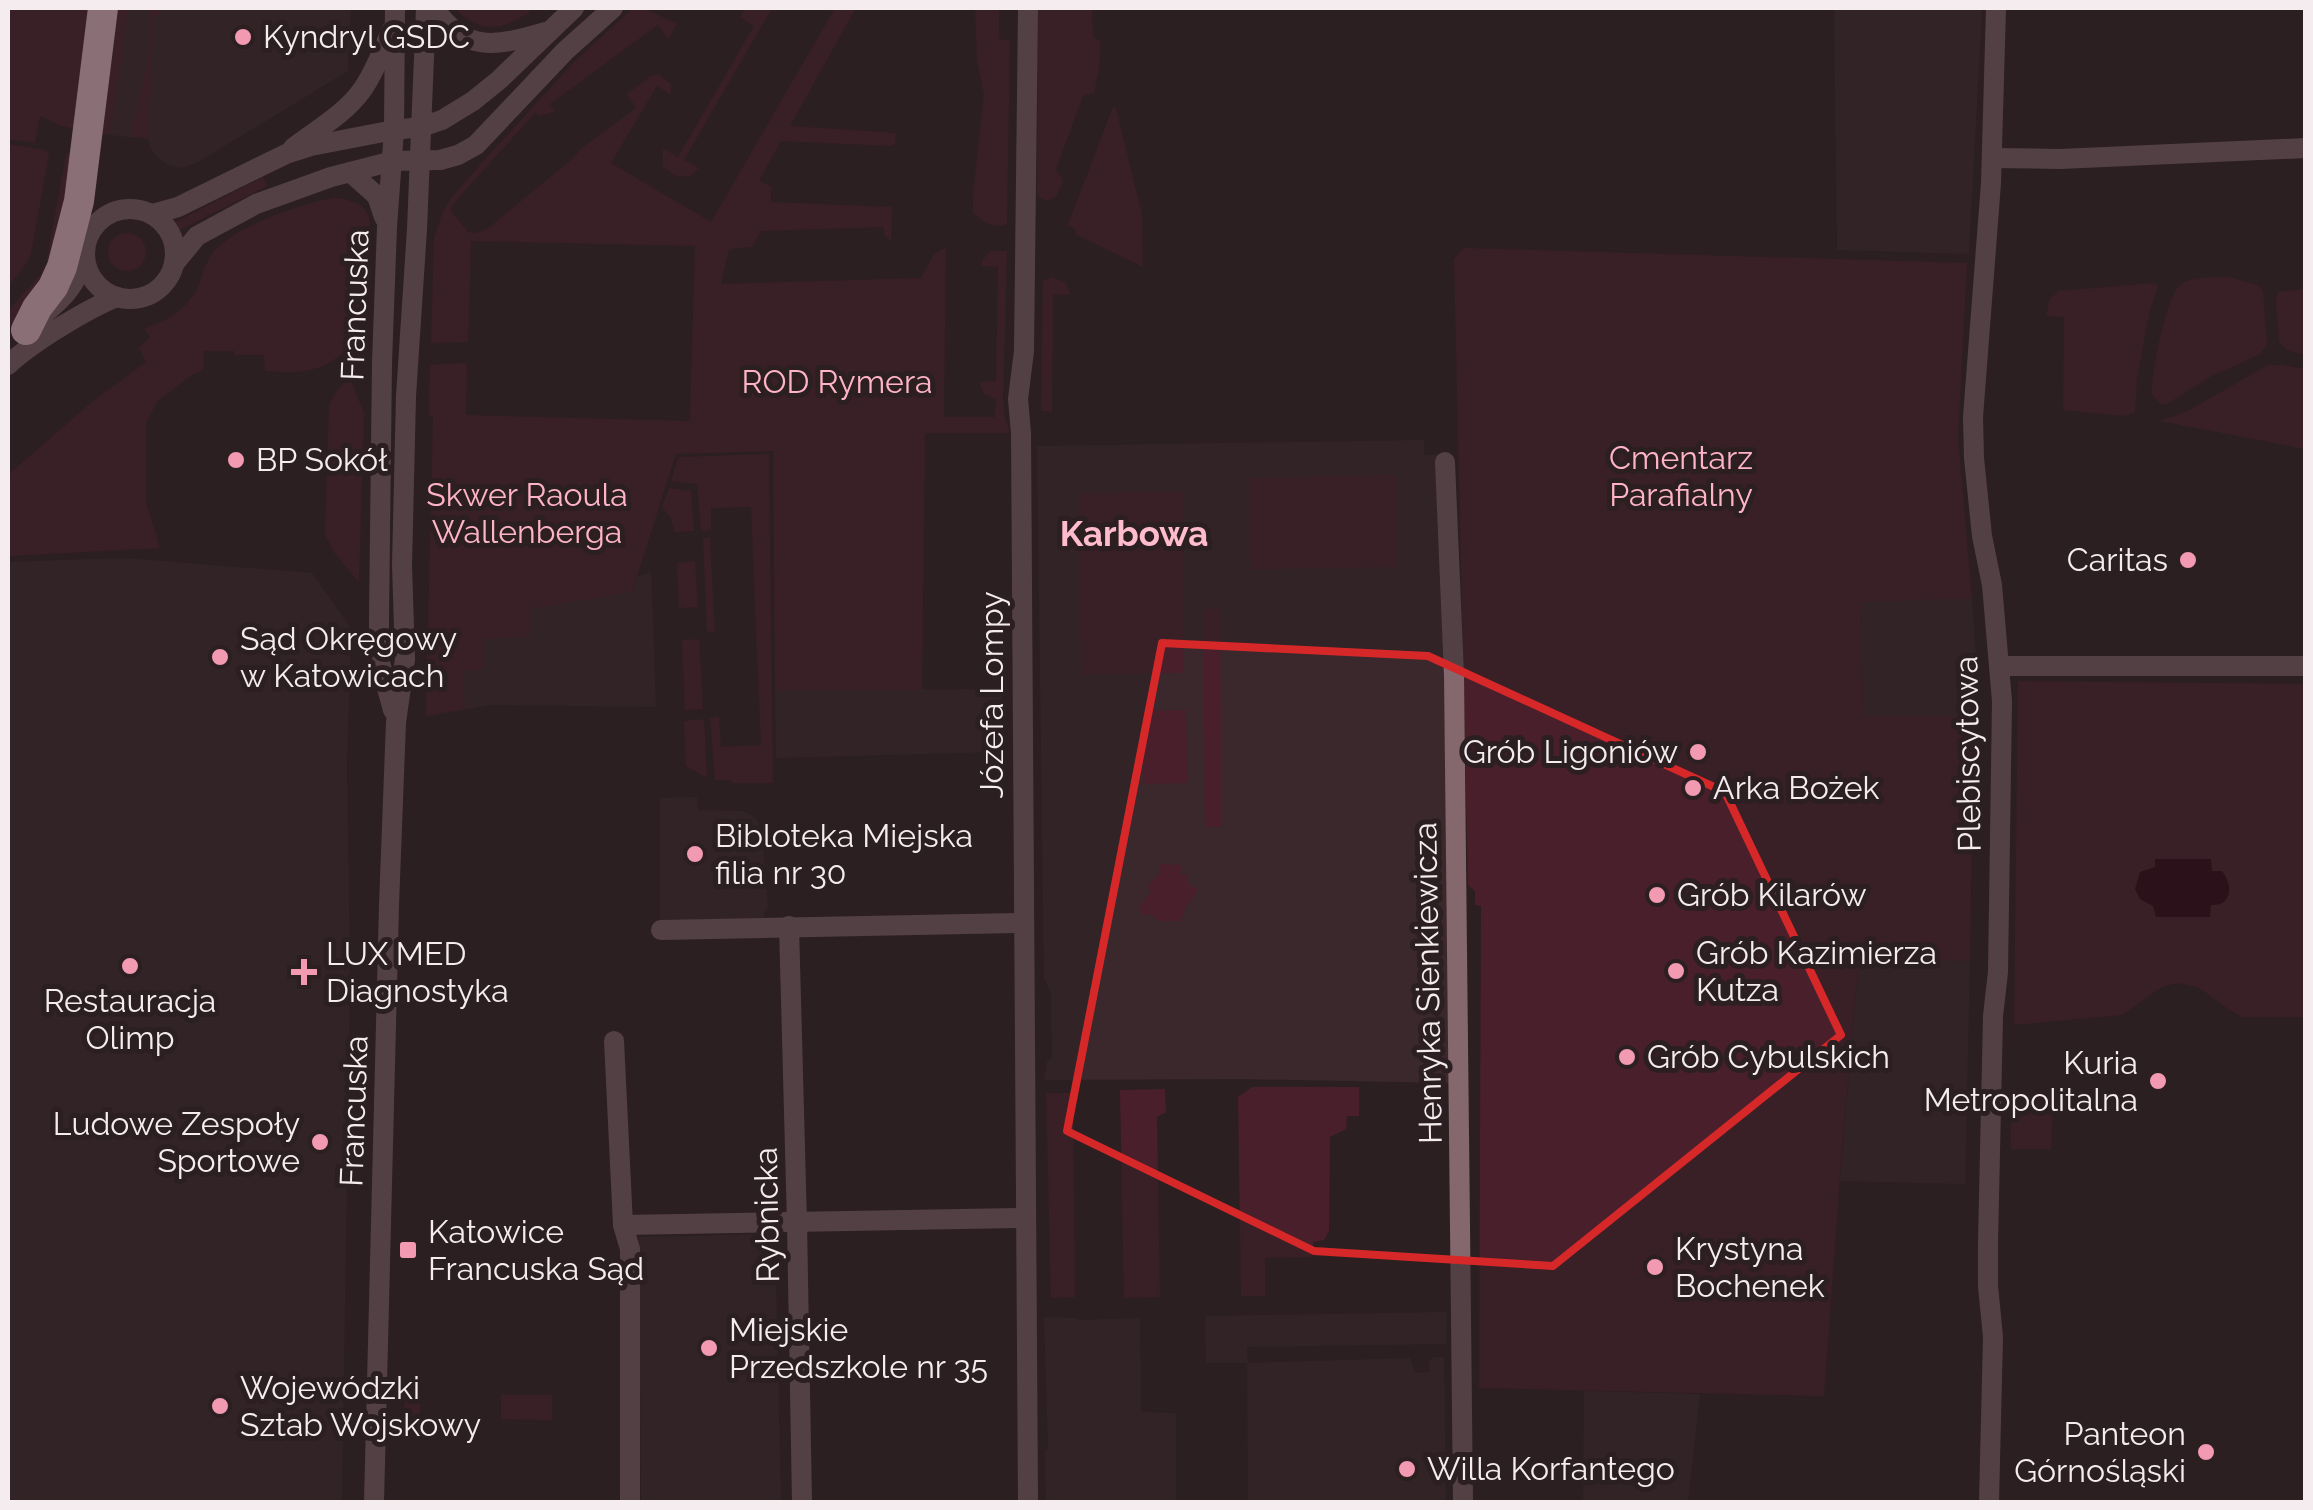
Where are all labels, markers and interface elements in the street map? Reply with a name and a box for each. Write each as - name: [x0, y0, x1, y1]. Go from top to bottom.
- place label: Kyndryl GSDC: [263, 18, 470, 55]
- marker: Kyndryl GSDC: [232, 26, 254, 48]
- street label: Francuska: [333, 229, 376, 381]
- park label: ROD Rymera: [741, 363, 933, 400]
- park label: Cmentarz Parafialny: [1609, 439, 1753, 513]
- place label: BP Sokół: [256, 441, 388, 478]
- marker: BP Sokół: [225, 449, 247, 471]
- park label: Skwer Raoula Wallenberga: [426, 476, 628, 550]
- district label: Karbowa: [1060, 513, 1208, 554]
- place label: Caritas: [2067, 541, 2168, 578]
- marker: Caritas: [2177, 549, 2199, 571]
- street label: Józefa Lompy: [973, 591, 1010, 799]
- place label: Sąd Okręgowy w Katowicach: [240, 620, 457, 694]
- marker: Sąd Okręgowy w Katowicach: [209, 646, 231, 668]
- street label: Plebiscytowa: [1947, 656, 1988, 852]
- place label: Grób Ligoniów: [1463, 733, 1678, 770]
- marker: Grób Ligoniów: [1687, 741, 1709, 763]
- place label: Arka Bożek: [1713, 769, 1880, 806]
- marker: Arka Bożek: [1682, 777, 1704, 799]
- place label: Bibloteka Miejska filia nr 30: [715, 817, 973, 891]
- street label: Henryka Sienkiewicza: [1406, 822, 1449, 1144]
- marker: Bibloteka Miejska filia nr 30: [684, 843, 706, 865]
- place label: Grób Kilarów: [1677, 876, 1866, 913]
- marker: Grób Kilarów: [1646, 884, 1668, 906]
- place label: Grób Kazimierza Kutza: [1696, 934, 1937, 1008]
- place label: LUX MED Diagnostyka: [326, 935, 509, 1009]
- marker: Restauracja Olimp: [119, 955, 141, 977]
- marker: LUX MED Diagnostyka: [291, 959, 317, 985]
- marker: Grób Kazimierza Kutza: [1665, 960, 1687, 982]
- place label: Restauracja Olimp: [44, 982, 216, 1056]
- street label: Francuska: [332, 1035, 375, 1187]
- place label: Grób Cybulskich: [1647, 1038, 1890, 1075]
- place label: Kuria Metropolitalna: [1924, 1044, 2138, 1118]
- marker: Grób Cybulskich: [1616, 1046, 1638, 1068]
- marker: Kuria Metropolitalna: [2147, 1070, 2169, 1092]
- place label: Ludowe Zespoły Sportowe: [53, 1105, 300, 1179]
- marker: Ludowe Zespoły Sportowe: [309, 1131, 331, 1153]
- street label: Rybnicka: [747, 1147, 786, 1283]
- place label: Katowice Francuska Sąd: [428, 1213, 644, 1287]
- place label: Krystyna Bochenek: [1675, 1230, 1825, 1304]
- marker: Katowice Francuska Sąd: [397, 1239, 419, 1261]
- marker: Krystyna Bochenek: [1644, 1256, 1666, 1278]
- place label: Miejskie Przedszkole nr 35: [729, 1311, 988, 1385]
- marker: Miejskie Przedszkole nr 35: [698, 1337, 720, 1359]
- place label: Wojewódzki Sztab Wojskowy: [240, 1369, 481, 1443]
- marker: Wojewódzki Sztab Wojskowy: [209, 1395, 231, 1417]
- place label: Panteon Górnośląski: [2014, 1415, 2186, 1489]
- marker: Panteon Górnośląski: [2195, 1441, 2217, 1463]
- place label: Willa Korfantego: [1427, 1450, 1675, 1487]
- marker: Willa Korfantego: [1396, 1458, 1418, 1480]

